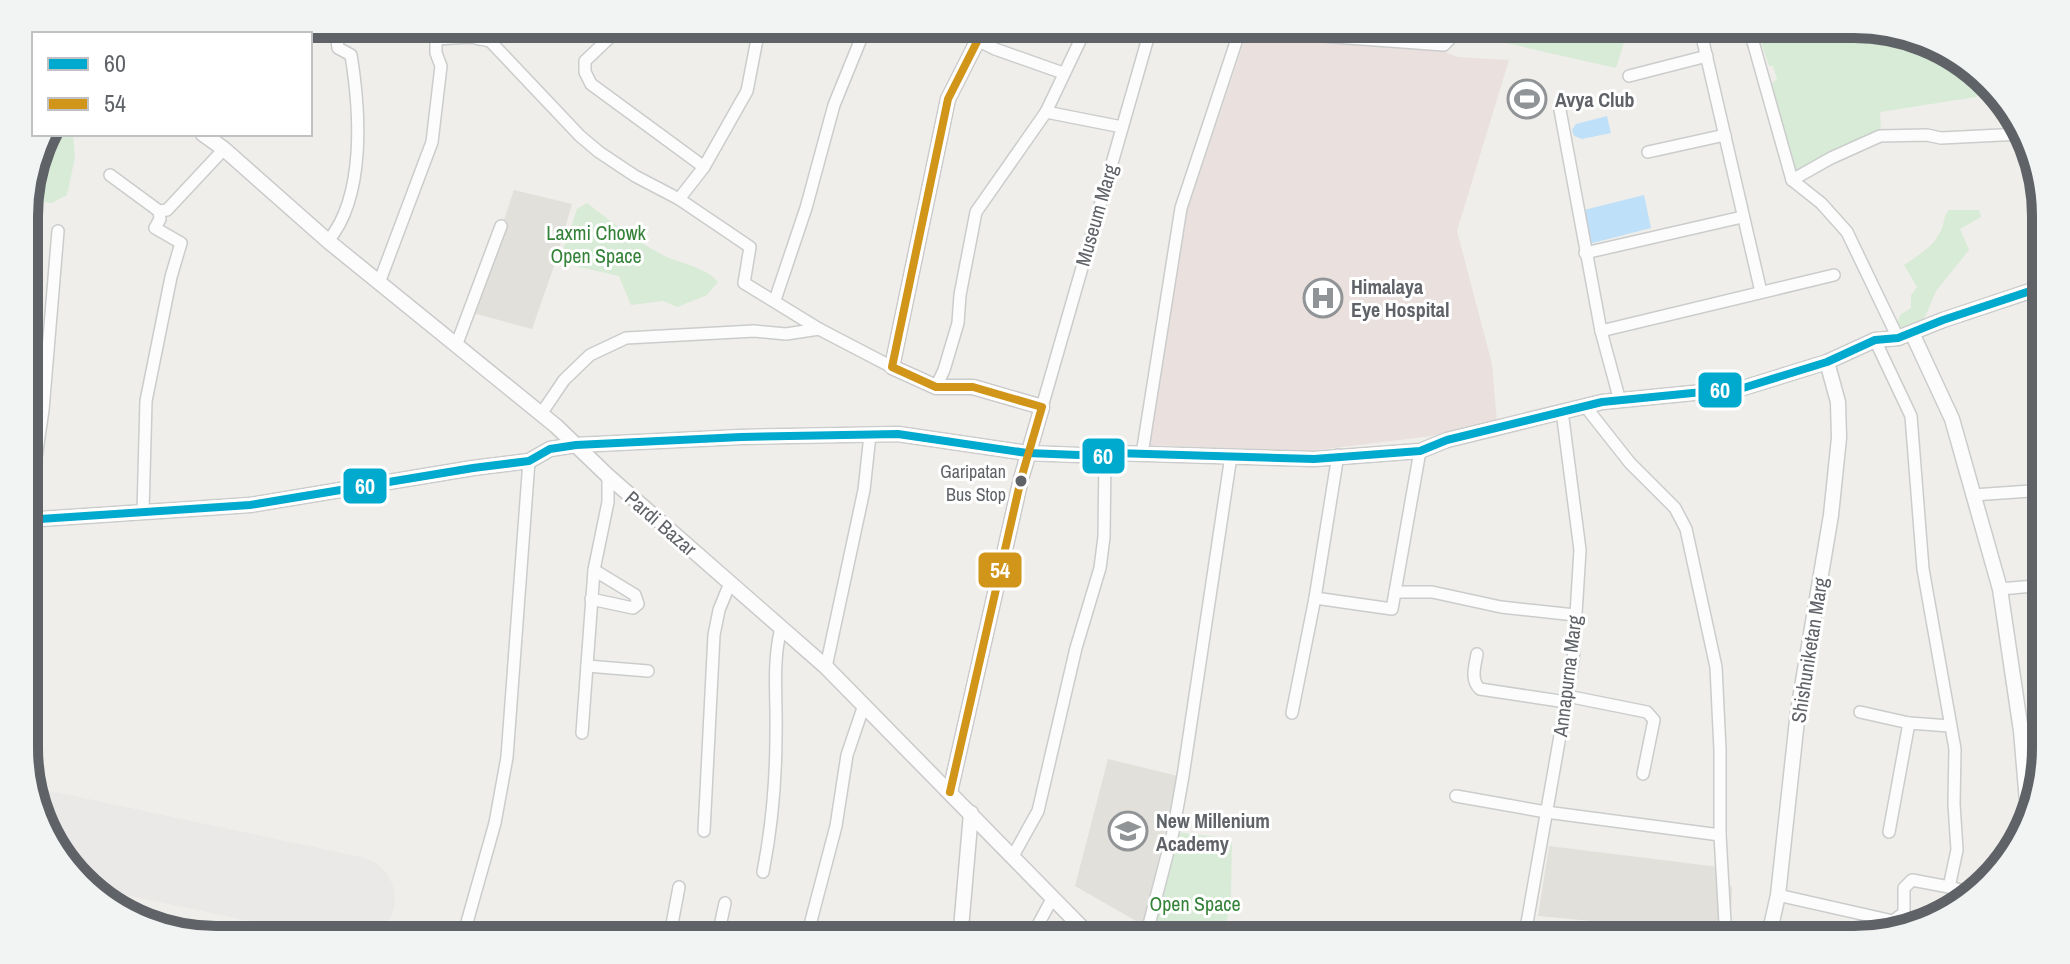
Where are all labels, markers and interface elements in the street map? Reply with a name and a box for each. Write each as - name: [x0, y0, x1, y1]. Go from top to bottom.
- legend: [32, 32, 312, 136]
- text: 60: [104, 47, 126, 79]
- sports icon: Avya Club: [1506, 78, 1548, 120]
- place label: Avya Club: [1555, 86, 1635, 113]
- text: 54: [104, 87, 126, 119]
- street label: Museum Marg: [1069, 161, 1123, 269]
- park label: Laxmi Chowk Open Space: [546, 219, 646, 269]
- place label: Himalaya Eye Hospital: [1351, 273, 1449, 323]
- hospital icon: Himalaya Eye Hospital: [1302, 277, 1344, 319]
- line badge: 60: [1697, 371, 1743, 409]
- text: 60: [1710, 375, 1730, 405]
- line badge: 60: [1081, 437, 1126, 475]
- text: 60: [1093, 441, 1113, 471]
- place label: Garipatan Bus Stop: [940, 459, 1006, 507]
- line badge: 60: [342, 467, 388, 505]
- text: 60: [355, 471, 375, 501]
- marker: Garipatan Bus Stop: [1013, 473, 1029, 489]
- street label: Pardi Bazar: [619, 484, 703, 562]
- line badge: 54: [977, 551, 1023, 589]
- text: 54: [990, 555, 1010, 585]
- street label: Shishuniketan Marg: [1784, 575, 1834, 725]
- street label: Annapurna Marg: [1546, 614, 1588, 739]
- place label: New Millenium Academy: [1156, 807, 1270, 857]
- school or university icon: New Millenium Academy: [1107, 810, 1149, 852]
- park label: Open Space: [1149, 890, 1241, 917]

